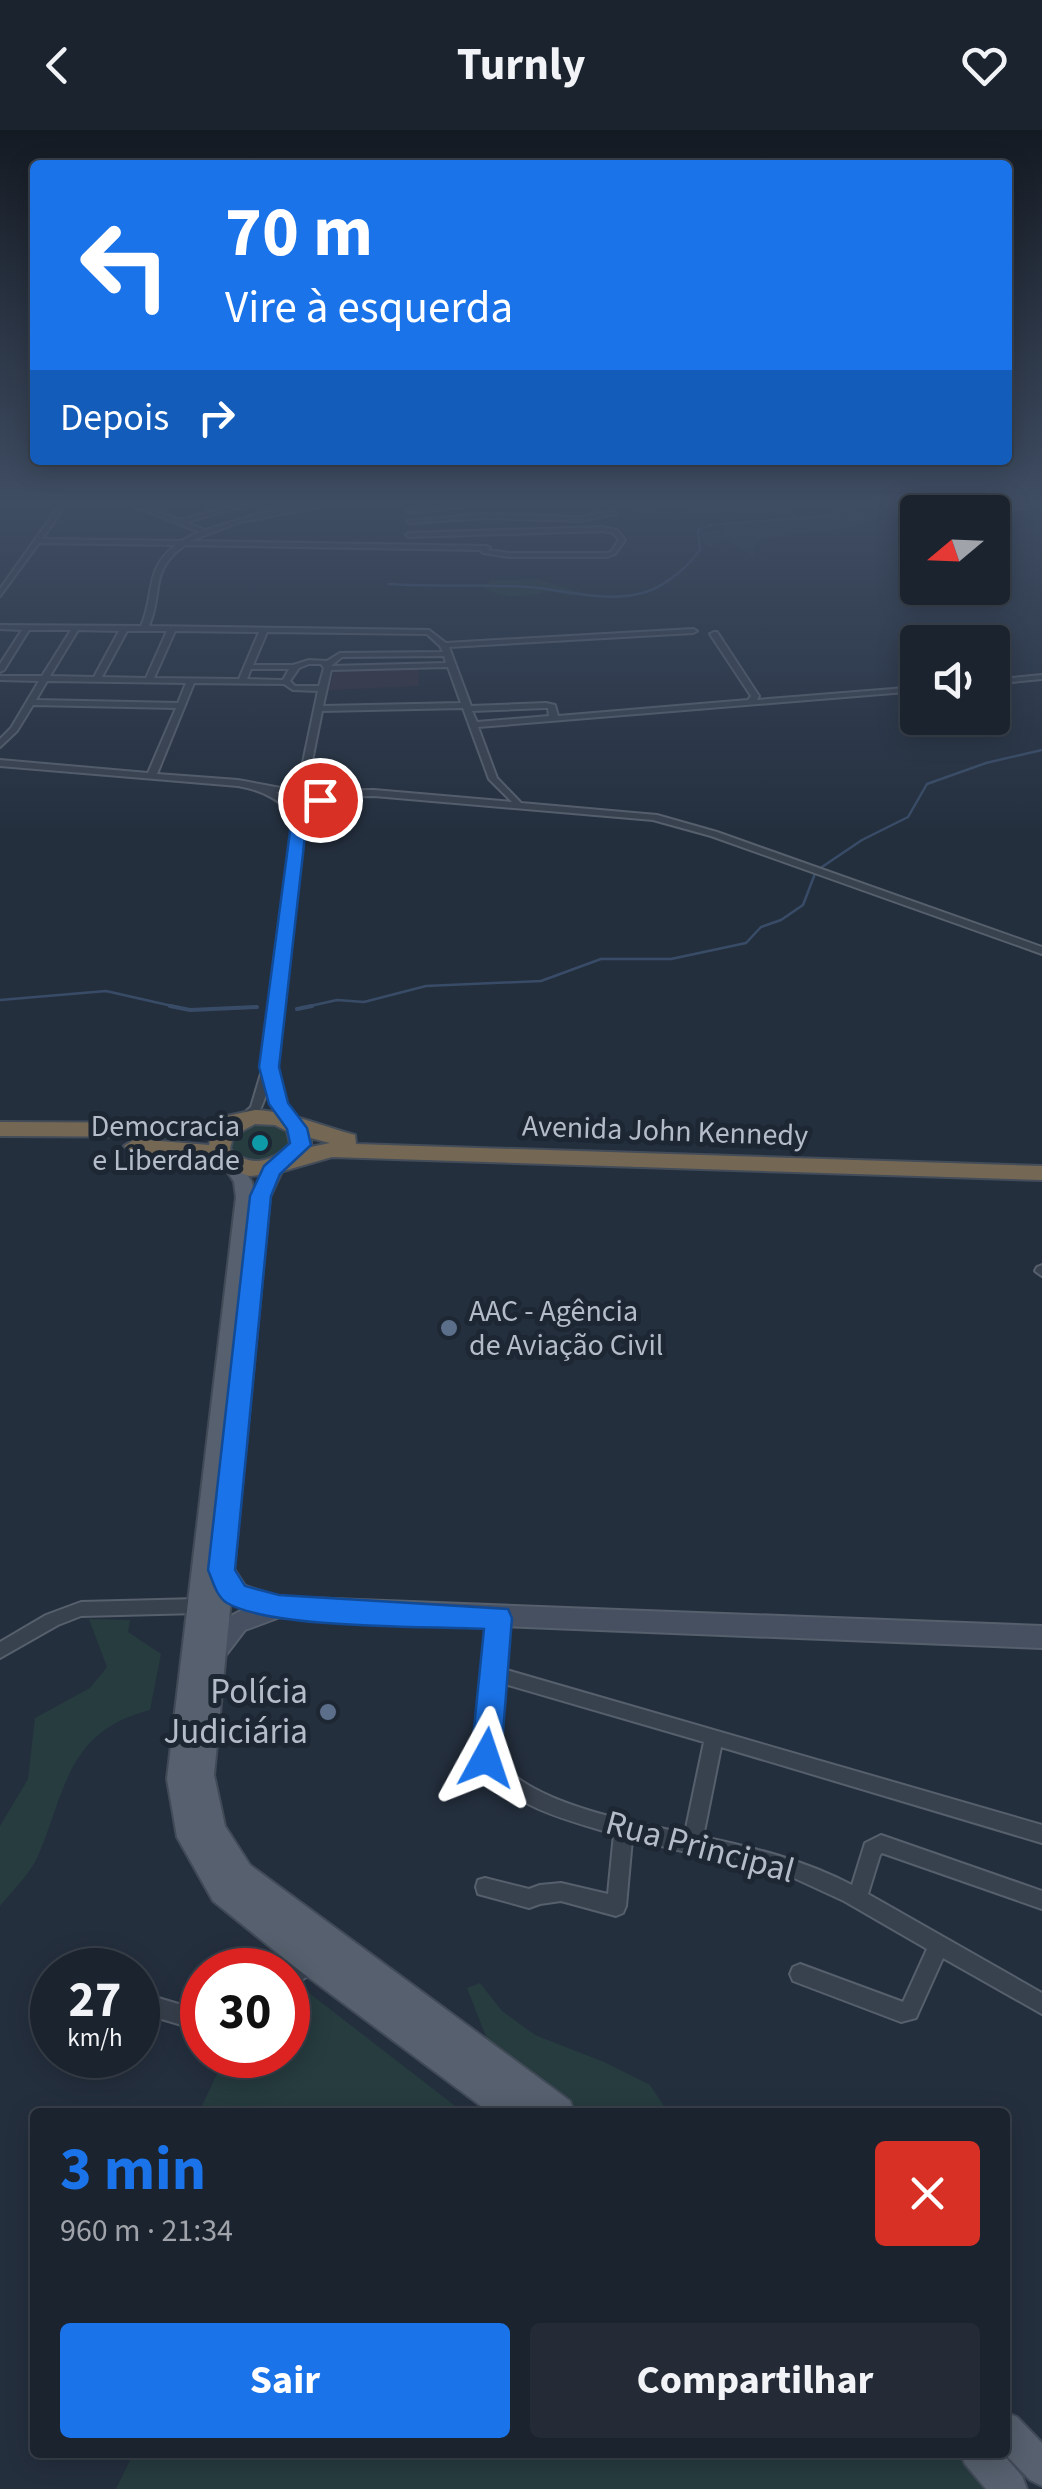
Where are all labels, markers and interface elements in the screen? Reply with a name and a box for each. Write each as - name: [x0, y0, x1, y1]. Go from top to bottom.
- text: Turnly: [457, 33, 585, 97]
- icon: back: [30, 38, 85, 93]
- icon: heart: [957, 38, 1012, 93]
- text: 70 m: [225, 183, 373, 283]
- icon: left: [60, 200, 190, 330]
- text: Vire à esquerda: [225, 276, 513, 340]
- icon: right: [189, 390, 244, 445]
- text: Depois: [60, 391, 169, 445]
- north arrow: [900, 495, 1010, 605]
- map controls: [900, 495, 1010, 735]
- button: sound: [900, 625, 1010, 735]
- pin: [278, 758, 363, 843]
- icon: arrive: [293, 773, 348, 828]
- place label: Democracia e Liberdade: [91, 1105, 240, 1182]
- street label: Avenida John Kennedy: [521, 1105, 809, 1157]
- marker: Democracia e Liberdade: [249, 1132, 271, 1154]
- place label: AAC - Agência de Aviação Civil: [469, 1290, 663, 1367]
- marker: AAC - Agência de Aviação Civil: [438, 1317, 460, 1339]
- place label: Polícia Judiciária: [164, 1667, 308, 1757]
- marker: Polícia Judiciária: [317, 1701, 339, 1723]
- position arrow: [434, 1706, 538, 1810]
- street label: Rua Principal: [600, 1798, 800, 1896]
- speed limit sign: 30: [180, 1948, 310, 2078]
- text: 27: [69, 1965, 121, 2036]
- text: km/h: [67, 2020, 123, 2056]
- text: 3 min: [60, 2128, 206, 2213]
- button: close: [875, 2141, 980, 2246]
- text: 960 m · 21:34: [60, 2208, 233, 2254]
- button: Sair: [60, 2323, 510, 2438]
- button: Compartilhar: [530, 2323, 980, 2438]

